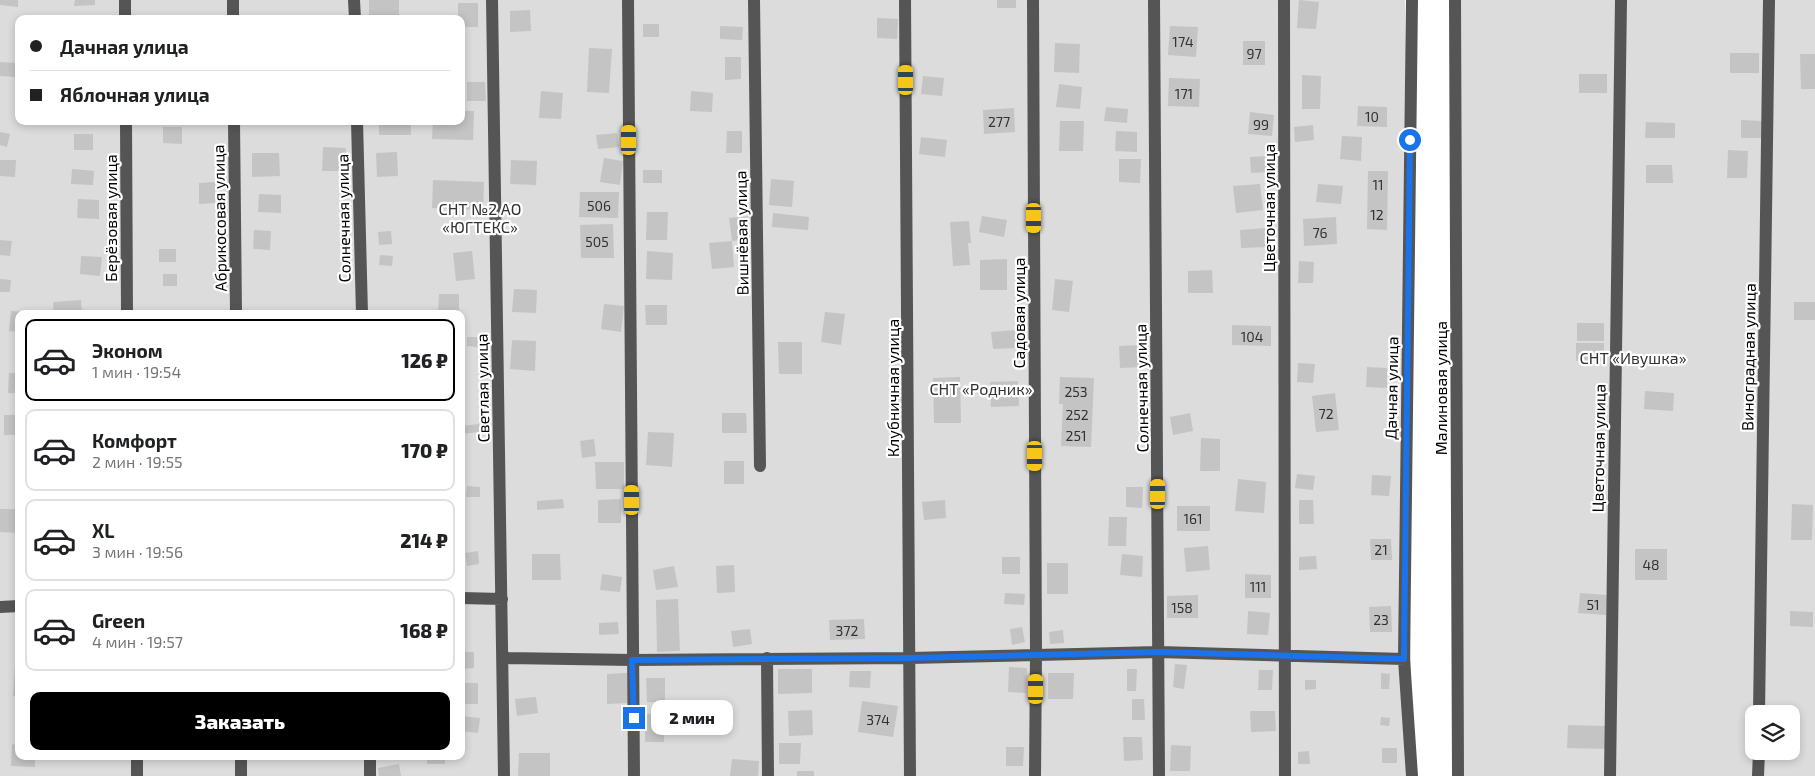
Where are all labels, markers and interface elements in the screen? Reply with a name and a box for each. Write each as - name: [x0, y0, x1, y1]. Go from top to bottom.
- house number: 174: [1172, 33, 1194, 50]
- text: Дачная улица: [60, 35, 189, 58]
- house number: 97: [1246, 45, 1262, 62]
- car: [898, 65, 913, 95]
- text: Яблочная улица: [60, 83, 210, 106]
- house number: 171: [1175, 85, 1193, 102]
- house number: 10: [1365, 108, 1379, 125]
- house number: 277: [988, 113, 1010, 130]
- house number: 99: [1253, 116, 1269, 133]
- car: [621, 125, 636, 155]
- route start: [1399, 129, 1421, 151]
- street label: Абрикосовая улица: [208, 144, 231, 292]
- street label: Цветочная улица: [1259, 144, 1279, 272]
- street label: Берёзовая улица: [101, 154, 121, 282]
- street label: Солнечная улица: [332, 154, 355, 282]
- street label: Вишнёвая улица: [730, 170, 753, 296]
- house number: 11: [1372, 176, 1384, 193]
- house number: 506: [587, 197, 611, 214]
- park label: СНТ №2 АО «ЮГТЕКС»: [439, 199, 521, 236]
- car: [1026, 203, 1041, 233]
- house number: 12: [1370, 206, 1384, 223]
- house number: 76: [1312, 224, 1328, 241]
- house number: 505: [585, 233, 609, 250]
- street label: Садовая улица: [1009, 257, 1029, 369]
- street label: Виноградная улица: [1737, 283, 1760, 431]
- street label: Клубничная улица: [883, 319, 903, 457]
- street label: Малиновая улица: [1431, 321, 1451, 455]
- street label: Солнечная улица: [1130, 324, 1153, 452]
- house number: 104: [1241, 328, 1263, 345]
- street label: Светлая улица: [472, 333, 493, 443]
- street label: Дачная улица: [1381, 336, 1402, 440]
- icon: car: [32, 338, 77, 383]
- text: Эконом: [92, 339, 163, 362]
- park label: СНТ «Ивушка»: [1580, 348, 1687, 368]
- text: 126 ₽: [401, 349, 448, 372]
- text: 1 мин · 19:54: [92, 362, 181, 381]
- park label: СНТ «Родник»: [929, 379, 1033, 398]
- house number: 253: [1064, 383, 1088, 400]
- street label: Цветочная улица: [1587, 384, 1610, 513]
- house number: 72: [1318, 405, 1334, 422]
- house number: 252: [1065, 406, 1089, 423]
- house number: 251: [1066, 427, 1086, 444]
- icon: car: [32, 428, 77, 473]
- text: Комфорт: [92, 429, 177, 452]
- text: 170 ₽: [401, 439, 448, 462]
- car: [1027, 441, 1042, 471]
- text: 2 мин · 19:55: [92, 452, 183, 471]
- car: [1150, 479, 1165, 509]
- car: [624, 485, 639, 515]
- house number: 161: [1183, 510, 1203, 527]
- icon: car: [32, 518, 77, 563]
- text: XL: [92, 519, 114, 542]
- text: 214 ₽: [400, 529, 448, 552]
- house number: 21: [1374, 541, 1388, 558]
- text: 3 мин · 19:56: [92, 542, 183, 561]
- house number: 48: [1642, 556, 1660, 573]
- house number: 111: [1250, 578, 1266, 595]
- house number: 51: [1586, 596, 1600, 613]
- house number: 158: [1171, 599, 1193, 616]
- icon: car: [32, 608, 77, 653]
- text: Green: [92, 609, 145, 632]
- house number: 23: [1373, 611, 1389, 628]
- text: 168 ₽: [400, 619, 448, 642]
- house number: 372: [836, 622, 859, 639]
- text: 4 мин · 19:57: [92, 632, 183, 651]
- car: [1028, 674, 1043, 704]
- button: Заказать: [30, 692, 450, 750]
- callout: 2 мин: [652, 700, 734, 736]
- map controls: [1745, 705, 1800, 760]
- button: layers: [1745, 705, 1800, 760]
- route end: [623, 707, 645, 729]
- text: 2 мин: [669, 708, 715, 727]
- house number: 374: [866, 711, 890, 728]

